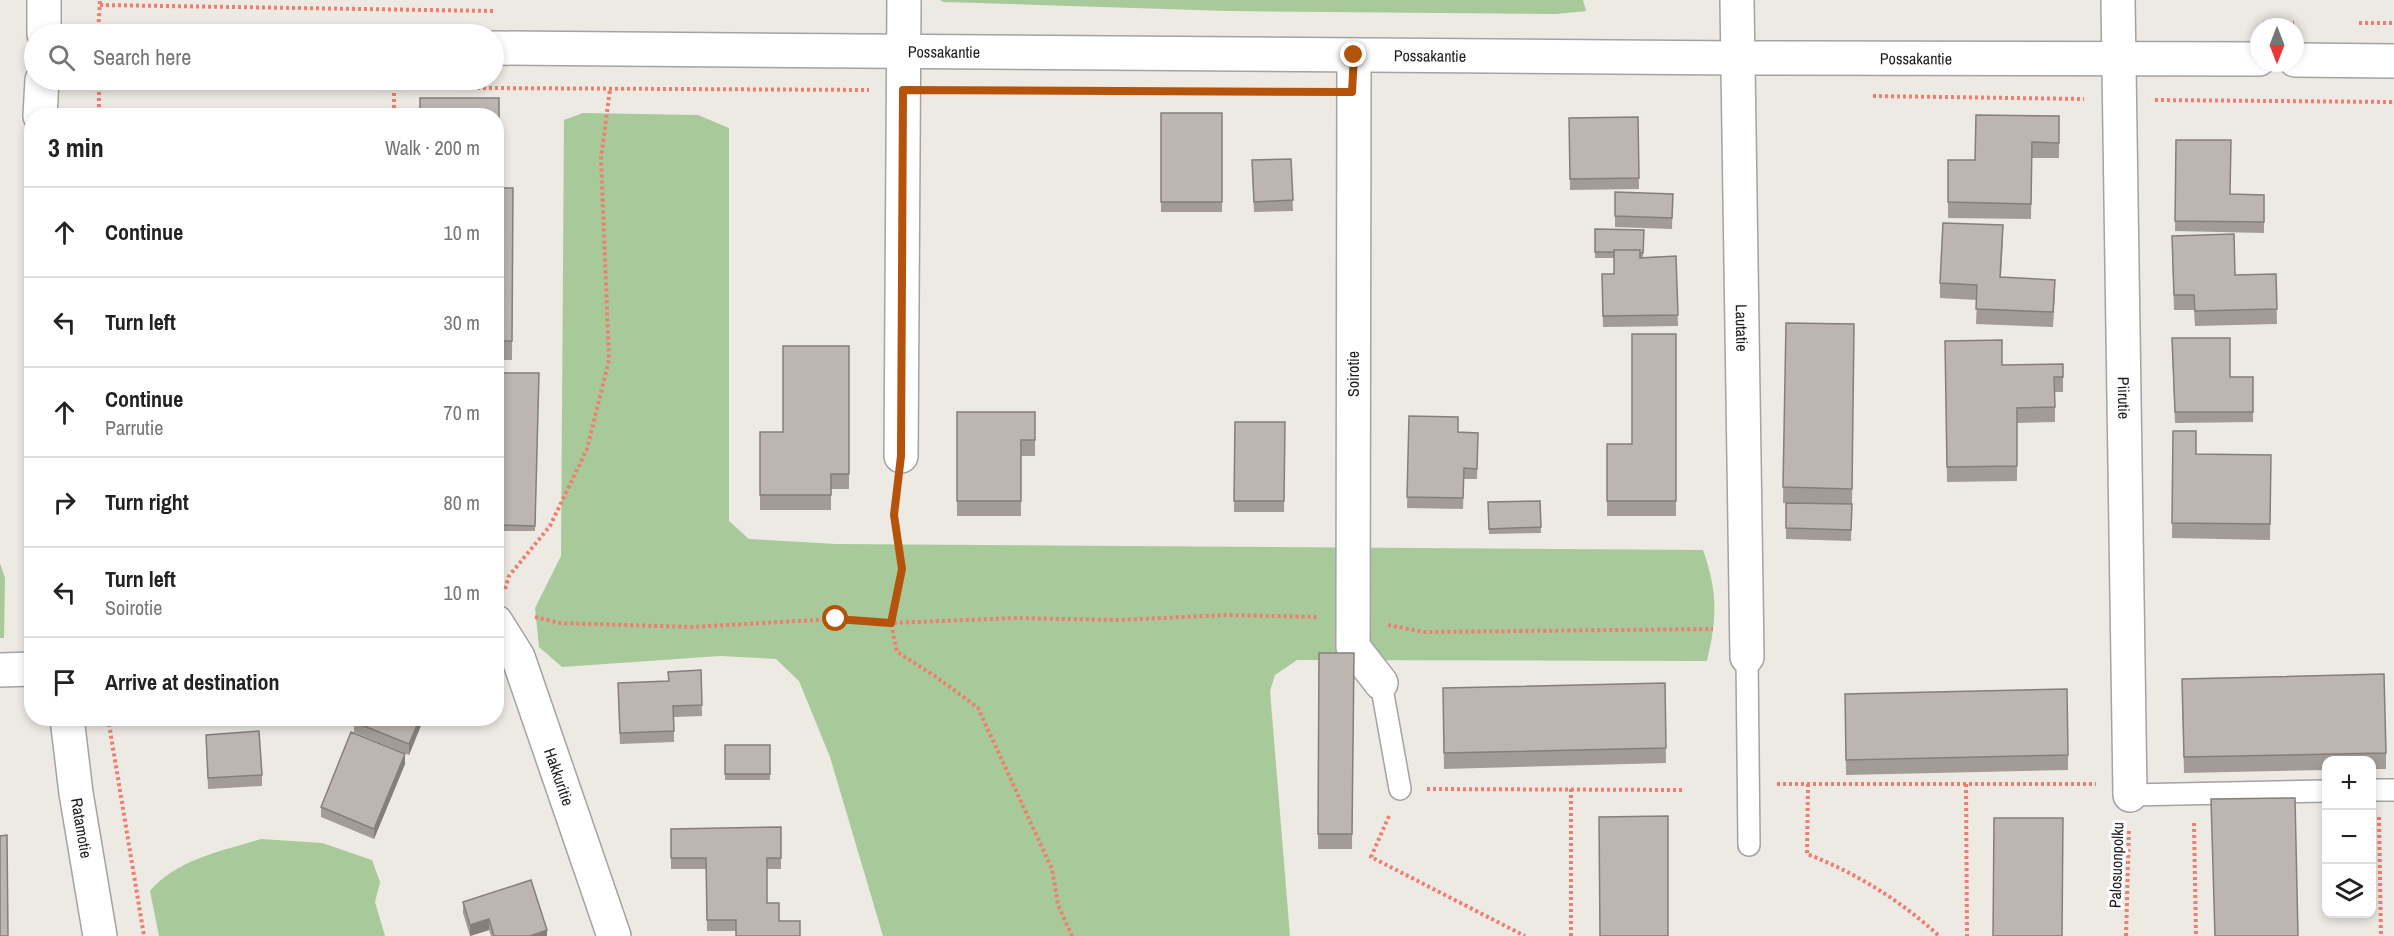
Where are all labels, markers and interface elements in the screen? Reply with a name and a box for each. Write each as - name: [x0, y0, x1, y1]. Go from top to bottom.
- north arrow: [2250, 18, 2304, 72]
- search box: [24, 24, 504, 90]
- street label: Possakantie: [908, 40, 980, 63]
- icon: search: [45, 41, 78, 74]
- route end: [1340, 41, 1366, 67]
- text: Search here: [93, 42, 191, 72]
- street label: Possakantie: [1394, 44, 1466, 67]
- street label: Possakantie: [1880, 47, 1952, 69]
- text: 3 min: [48, 130, 104, 165]
- text: Walk · 200 m: [385, 134, 480, 161]
- icon: ahead: [48, 216, 81, 249]
- text: Continue: [105, 217, 183, 247]
- text: 10 m: [444, 219, 480, 246]
- street label: Lautatie: [1731, 304, 1753, 352]
- icon: left: [48, 306, 81, 339]
- text: Turn left: [105, 307, 176, 337]
- text: 30 m: [444, 309, 480, 336]
- street label: Soirotie: [1342, 351, 1364, 397]
- street label: Piirutie: [2113, 377, 2135, 419]
- text: Continue: [105, 384, 183, 414]
- icon: ahead: [48, 396, 81, 429]
- text: 70 m: [444, 399, 480, 426]
- text: Parrutie: [105, 414, 163, 441]
- icon: right: [48, 486, 81, 519]
- text: Turn right: [105, 487, 189, 517]
- text: 80 m: [444, 489, 480, 516]
- text: Turn left: [105, 564, 176, 594]
- icon: left: [48, 576, 81, 609]
- text: 10 m: [444, 579, 480, 606]
- text: Soirotie: [105, 594, 162, 621]
- route start: [822, 605, 848, 631]
- icon: arrive: [48, 666, 81, 699]
- text: Arrive at destination: [105, 667, 279, 697]
- street label: Hakkuritie: [539, 745, 579, 809]
- map controls: [2322, 756, 2376, 918]
- button: +: [2322, 756, 2376, 810]
- street label: Ratamotie: [66, 796, 98, 860]
- button: −: [2322, 810, 2376, 864]
- street label: Palosuonpolku: [2104, 822, 2128, 908]
- button: layers: [2322, 864, 2376, 918]

